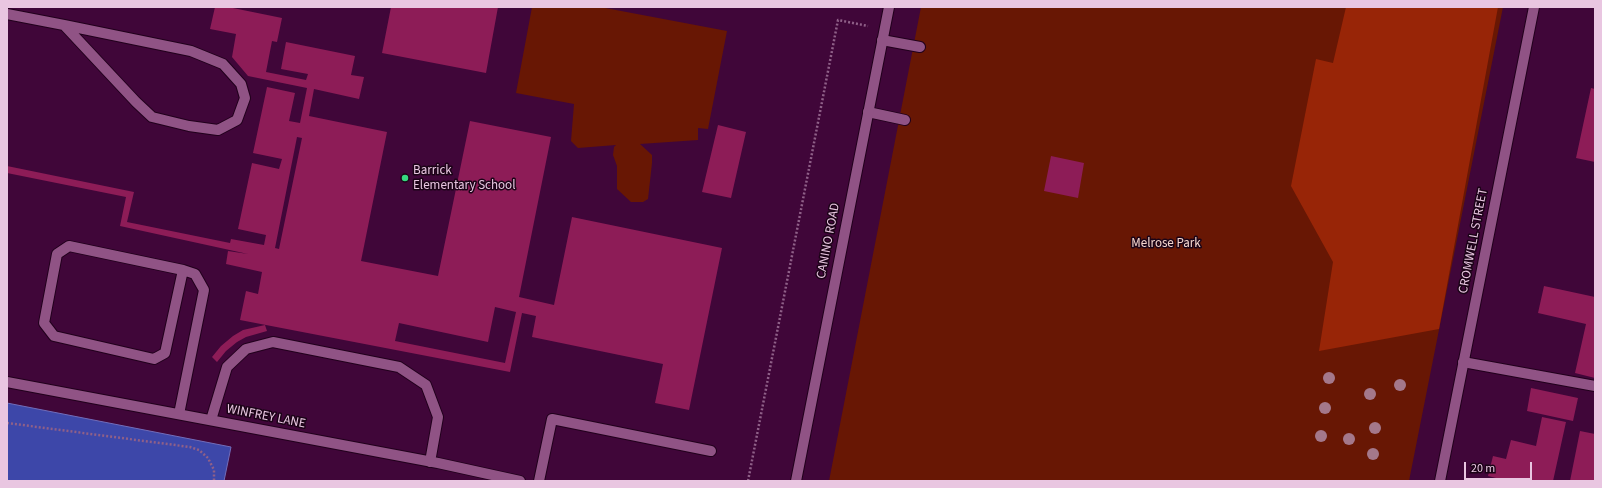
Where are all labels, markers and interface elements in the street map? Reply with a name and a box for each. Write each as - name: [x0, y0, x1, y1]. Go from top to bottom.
- place label: Barrick Elementary School: [413, 163, 515, 194]
- marker: Barrick Elementary School: [400, 173, 410, 183]
- street label: CROMWELL STREET: [1456, 187, 1492, 295]
- street label: CANINO ROAD: [814, 202, 844, 280]
- park label: Melrose Park: [1131, 236, 1201, 252]
- street label: WINFREY LANE: [225, 402, 307, 432]
- scale bar: [1466, 454, 1534, 480]
- text: 20 m: [1471, 460, 1495, 477]

